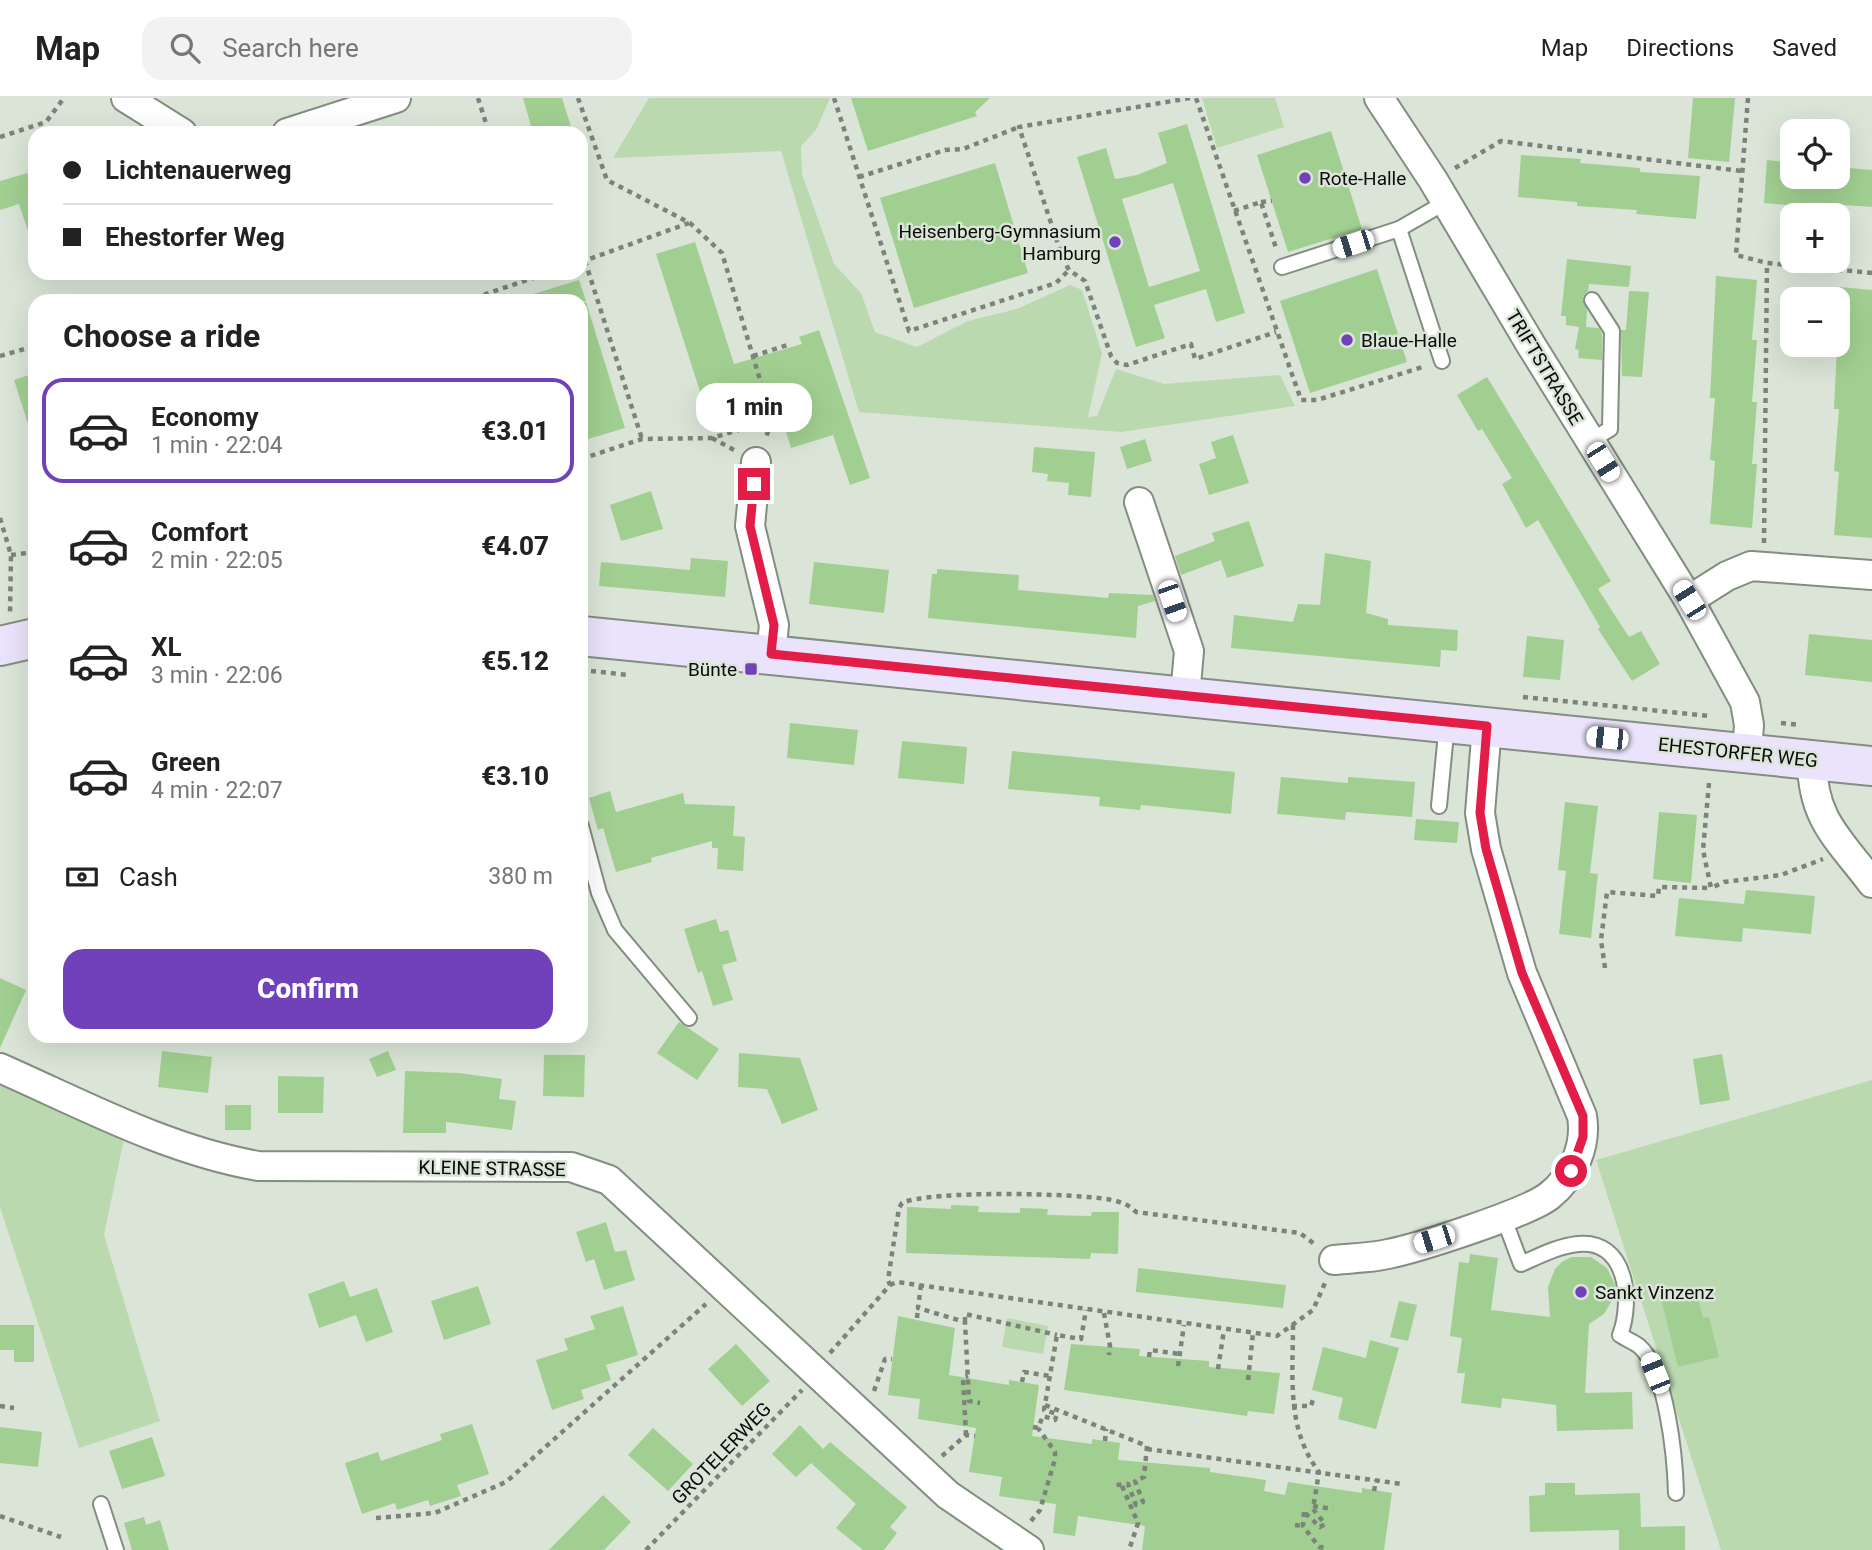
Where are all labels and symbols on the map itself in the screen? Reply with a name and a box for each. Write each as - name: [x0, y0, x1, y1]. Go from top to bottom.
- place label: Rote-Halle: [1319, 167, 1406, 190]
- marker: Rote-Halle: [1297, 170, 1313, 186]
- place label: Heisenberg-Gymnasium Hamburg: [898, 220, 1101, 265]
- car: [1330, 228, 1377, 260]
- marker: Heisenberg-Gymnasium Hamburg: [1107, 234, 1123, 250]
- street label: TRIFTSTRASSE: [1501, 306, 1588, 429]
- place label: Blaue-Halle: [1361, 329, 1457, 352]
- marker: Blaue-Halle: [1339, 332, 1355, 348]
- callout: 1 min: [696, 382, 812, 432]
- car: [1583, 439, 1624, 485]
- route end: [738, 468, 770, 500]
- car: [1669, 577, 1710, 623]
- car: [1156, 578, 1189, 624]
- place label: Bünte: [688, 658, 737, 681]
- marker: Bünte: [743, 661, 759, 677]
- car: [1586, 725, 1629, 751]
- street label: EHESTORFER WEG: [1657, 733, 1819, 772]
- route start: [1555, 1155, 1587, 1187]
- street label: KLEINE STRASSE: [418, 1156, 566, 1181]
- car: [1411, 1223, 1458, 1255]
- place label: Sankt Vinzenz: [1595, 1281, 1714, 1304]
- marker: Sankt Vinzenz: [1573, 1284, 1589, 1300]
- car: [1638, 1350, 1673, 1396]
- street label: GROTELERWEG: [667, 1398, 776, 1509]

